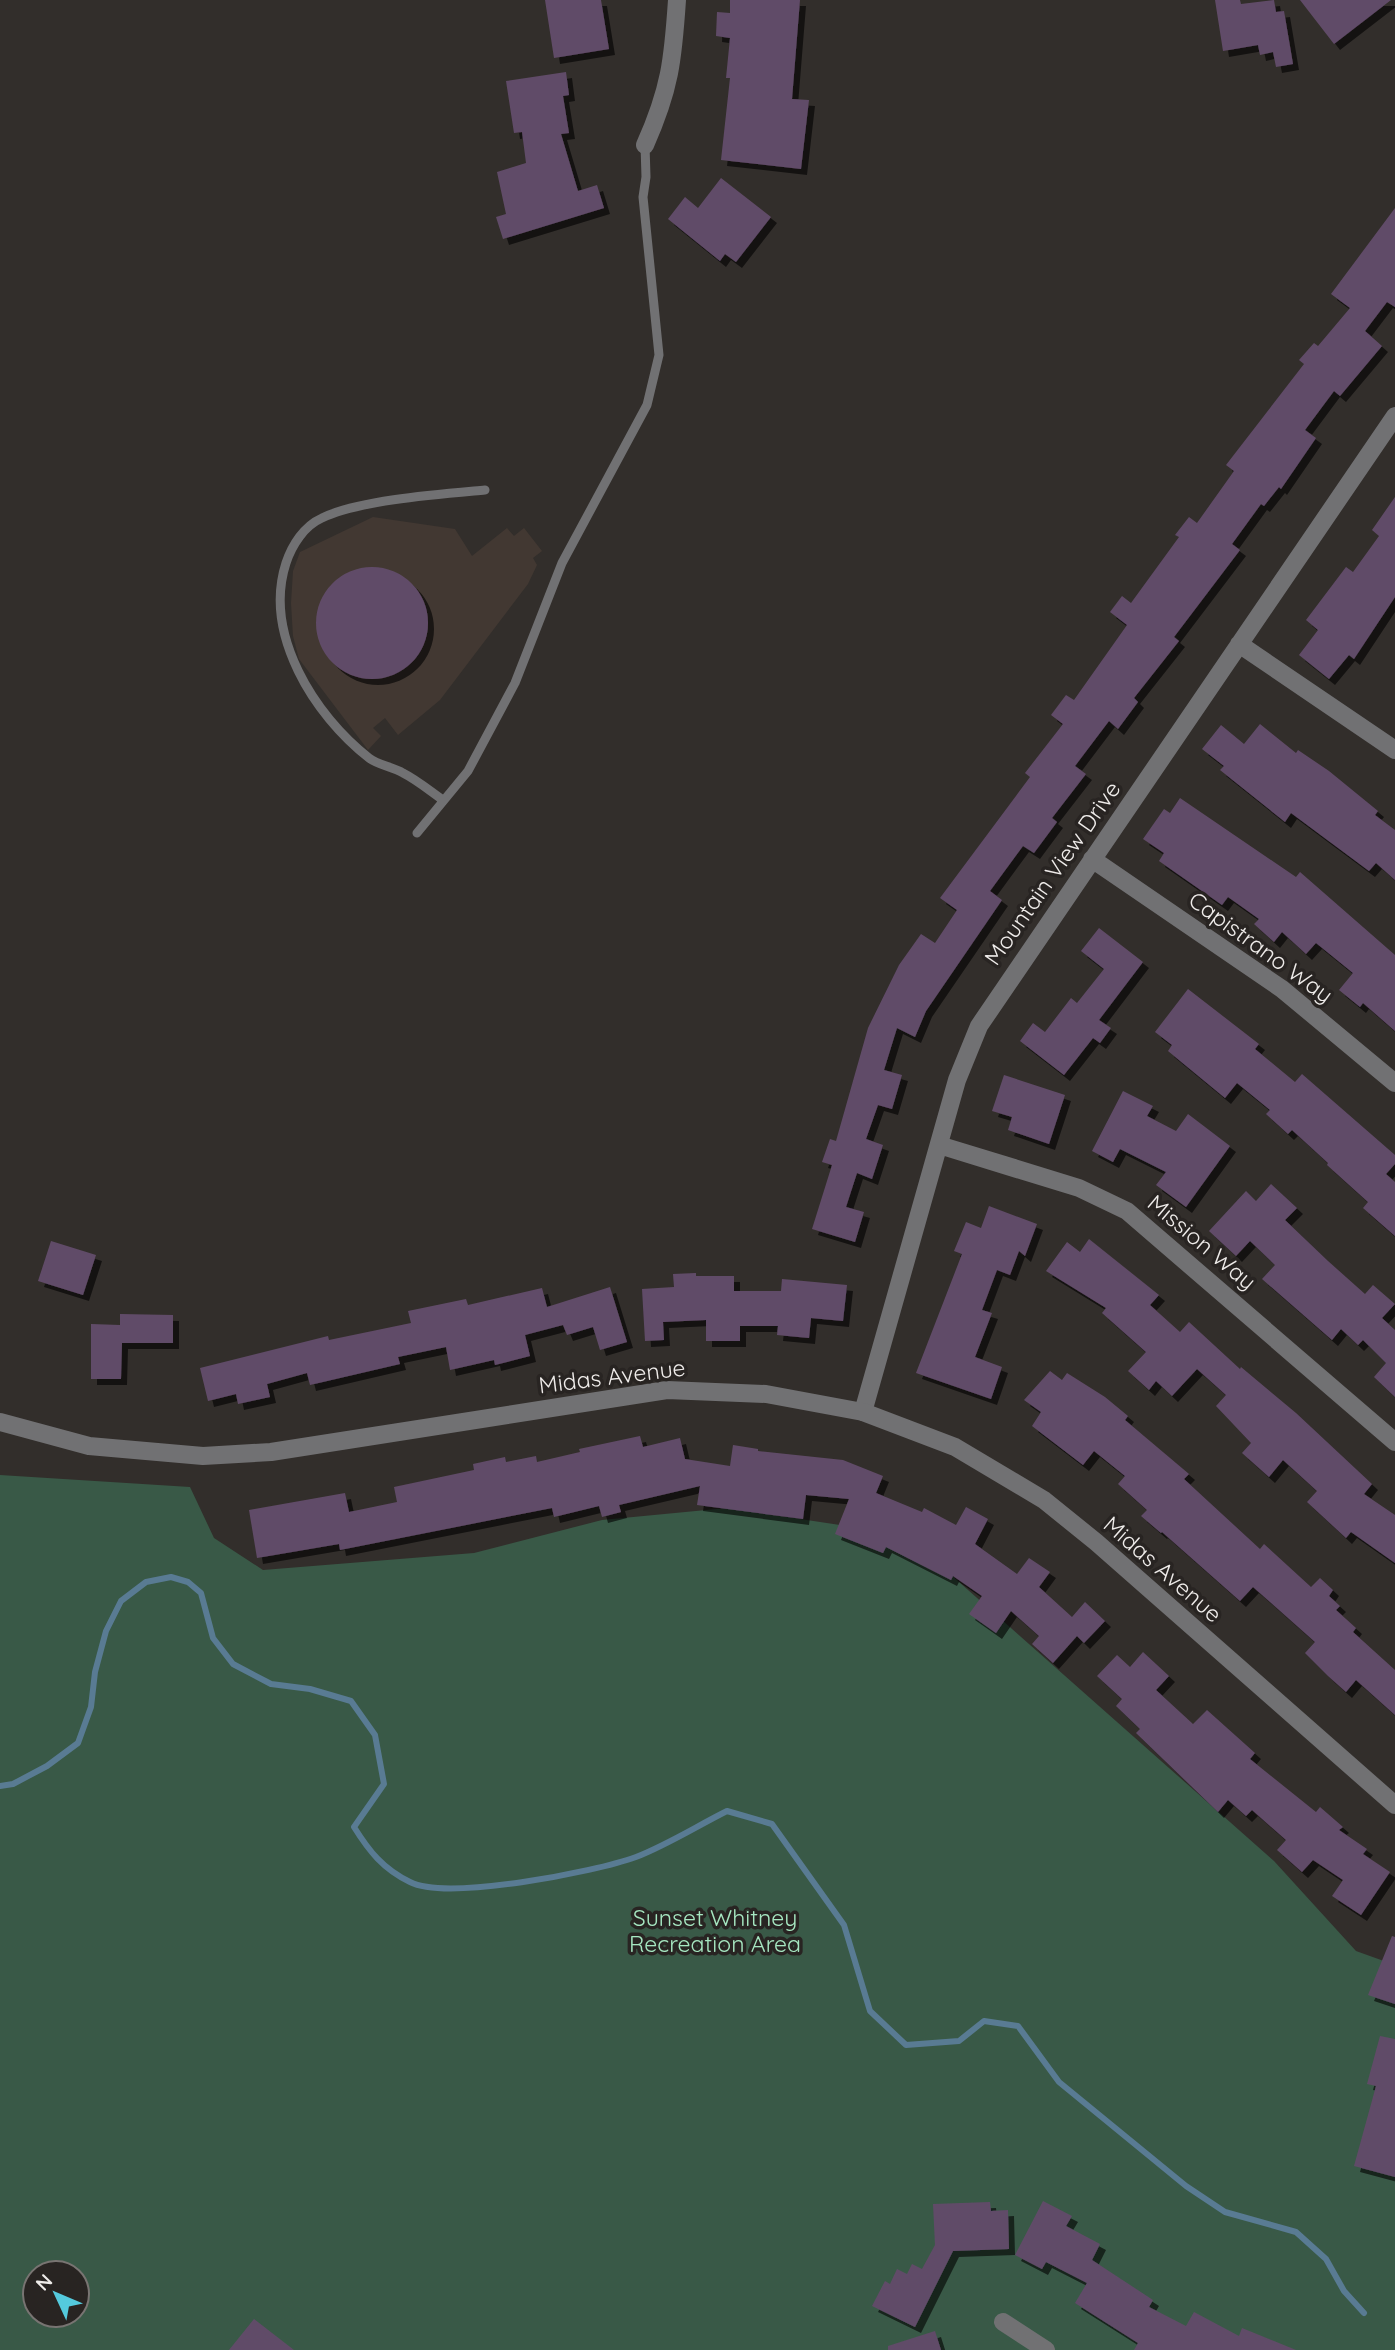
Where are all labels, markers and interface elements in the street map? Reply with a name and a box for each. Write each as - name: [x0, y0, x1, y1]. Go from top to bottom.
- street label: Mountain View Drive: [978, 776, 1126, 970]
- street label: Capistrano Way: [1183, 885, 1339, 1009]
- street label: Mission Way: [1142, 1188, 1262, 1296]
- street label: Midas Avenue: [537, 1353, 687, 1399]
- street label: Midas Avenue: [1098, 1510, 1228, 1628]
- park label: Sunset Whitney Recreation Area: [629, 1903, 801, 1958]
- north arrow: [21, 2259, 91, 2329]
- text: N: [30, 2269, 57, 2296]

